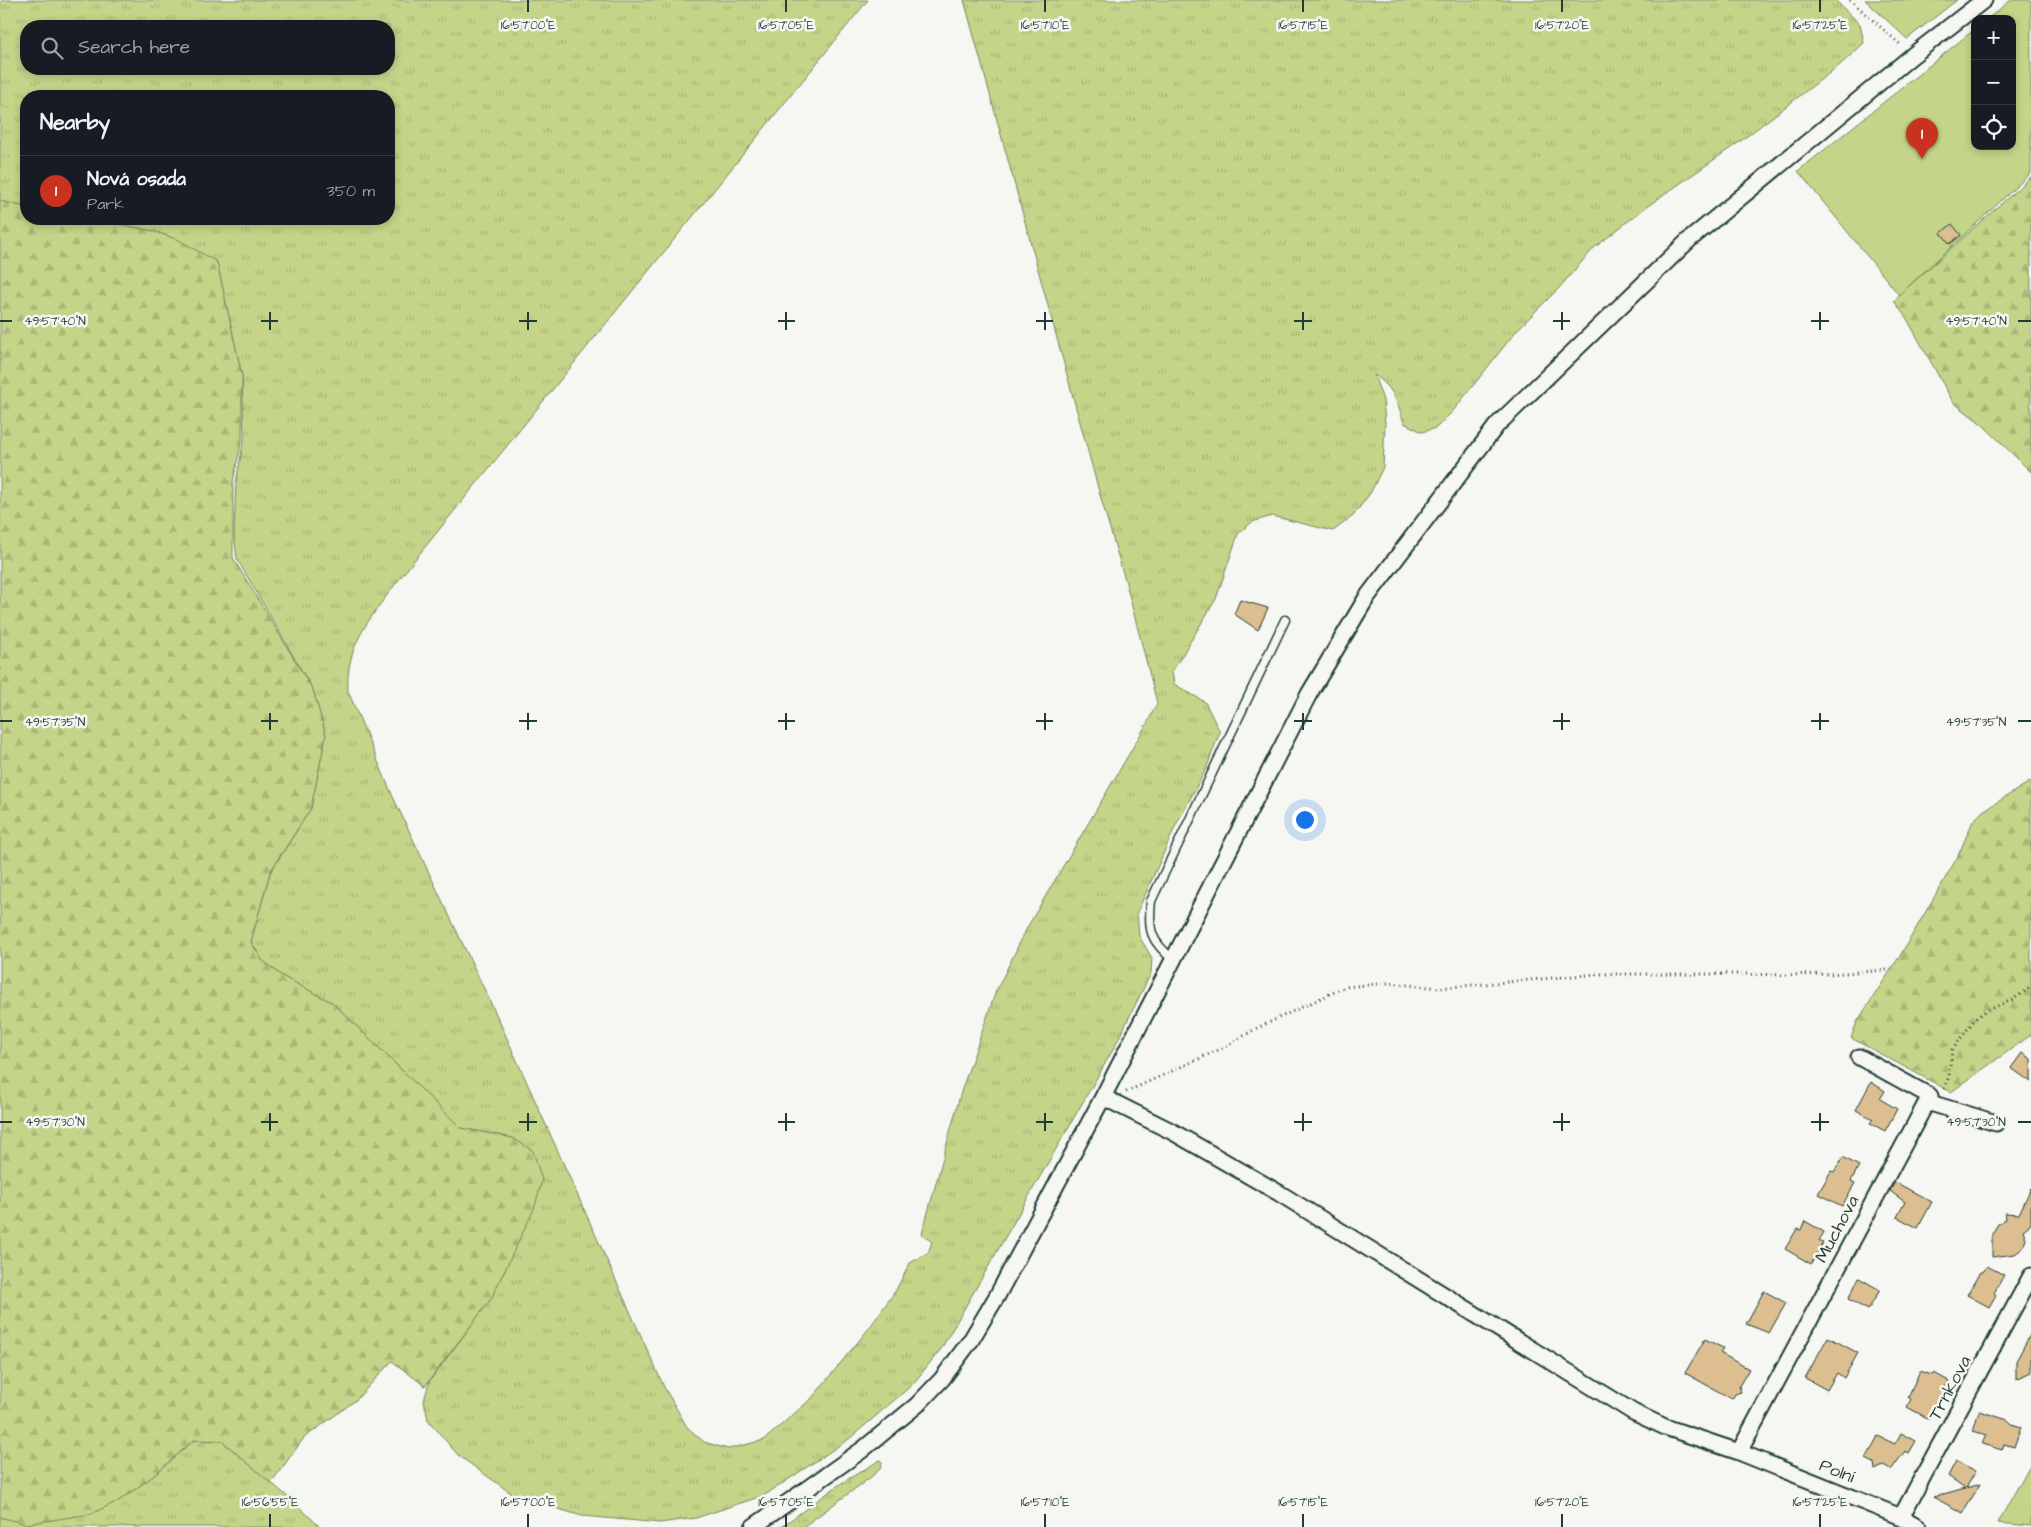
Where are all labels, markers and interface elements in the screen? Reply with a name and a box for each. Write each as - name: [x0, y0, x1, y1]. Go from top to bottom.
- map controls: [1971, 15, 2016, 150]
- button: +: [1971, 15, 2016, 60]
- text: 16°57'00"E: [501, 17, 555, 34]
- text: 16°57'05"E: [758, 17, 814, 34]
- text: 16°57'10"E: [1021, 17, 1069, 34]
- text: 16°57'15"E: [1278, 17, 1328, 34]
- text: 16°57'20"E: [1535, 17, 1589, 34]
- text: 16°57'25"E: [1793, 17, 1847, 34]
- search box: [20, 20, 395, 75]
- icon: search: [38, 34, 66, 62]
- text: Search here: [78, 34, 190, 61]
- button: −: [1971, 60, 2016, 105]
- button: locate: [1971, 105, 2016, 150]
- text: Nearby: [40, 108, 110, 137]
- pin: 1: [1906, 118, 1938, 159]
- text: Nová osada: [87, 166, 186, 193]
- text: 1: [55, 180, 57, 202]
- text: 350 m: [327, 180, 375, 202]
- text: Park: [87, 193, 124, 215]
- text: 49°57'40"N: [24, 313, 86, 330]
- text: 49°57'40"N: [1945, 313, 2007, 330]
- text: 49°57'35"N: [25, 714, 86, 731]
- text: 49°57'35"N: [1946, 714, 2007, 731]
- your location: [1292, 807, 1318, 833]
- text: 49°57'30"N: [25, 1114, 85, 1131]
- text: 49°57'30"N: [1946, 1114, 2006, 1131]
- street label: Muchova: [1809, 1191, 1865, 1267]
- street label: Trnkova: [1923, 1351, 1977, 1425]
- street label: Polní: [1816, 1453, 1859, 1489]
- text: 16°56'55"E: [242, 1494, 298, 1511]
- text: 16°57'00"E: [501, 1494, 555, 1511]
- text: 16°57'05"E: [758, 1494, 814, 1511]
- text: 16°57'10"E: [1021, 1494, 1069, 1511]
- text: 16°57'15"E: [1278, 1494, 1328, 1511]
- text: 16°57'20"E: [1535, 1494, 1589, 1511]
- text: 16°57'25"E: [1793, 1494, 1847, 1511]

